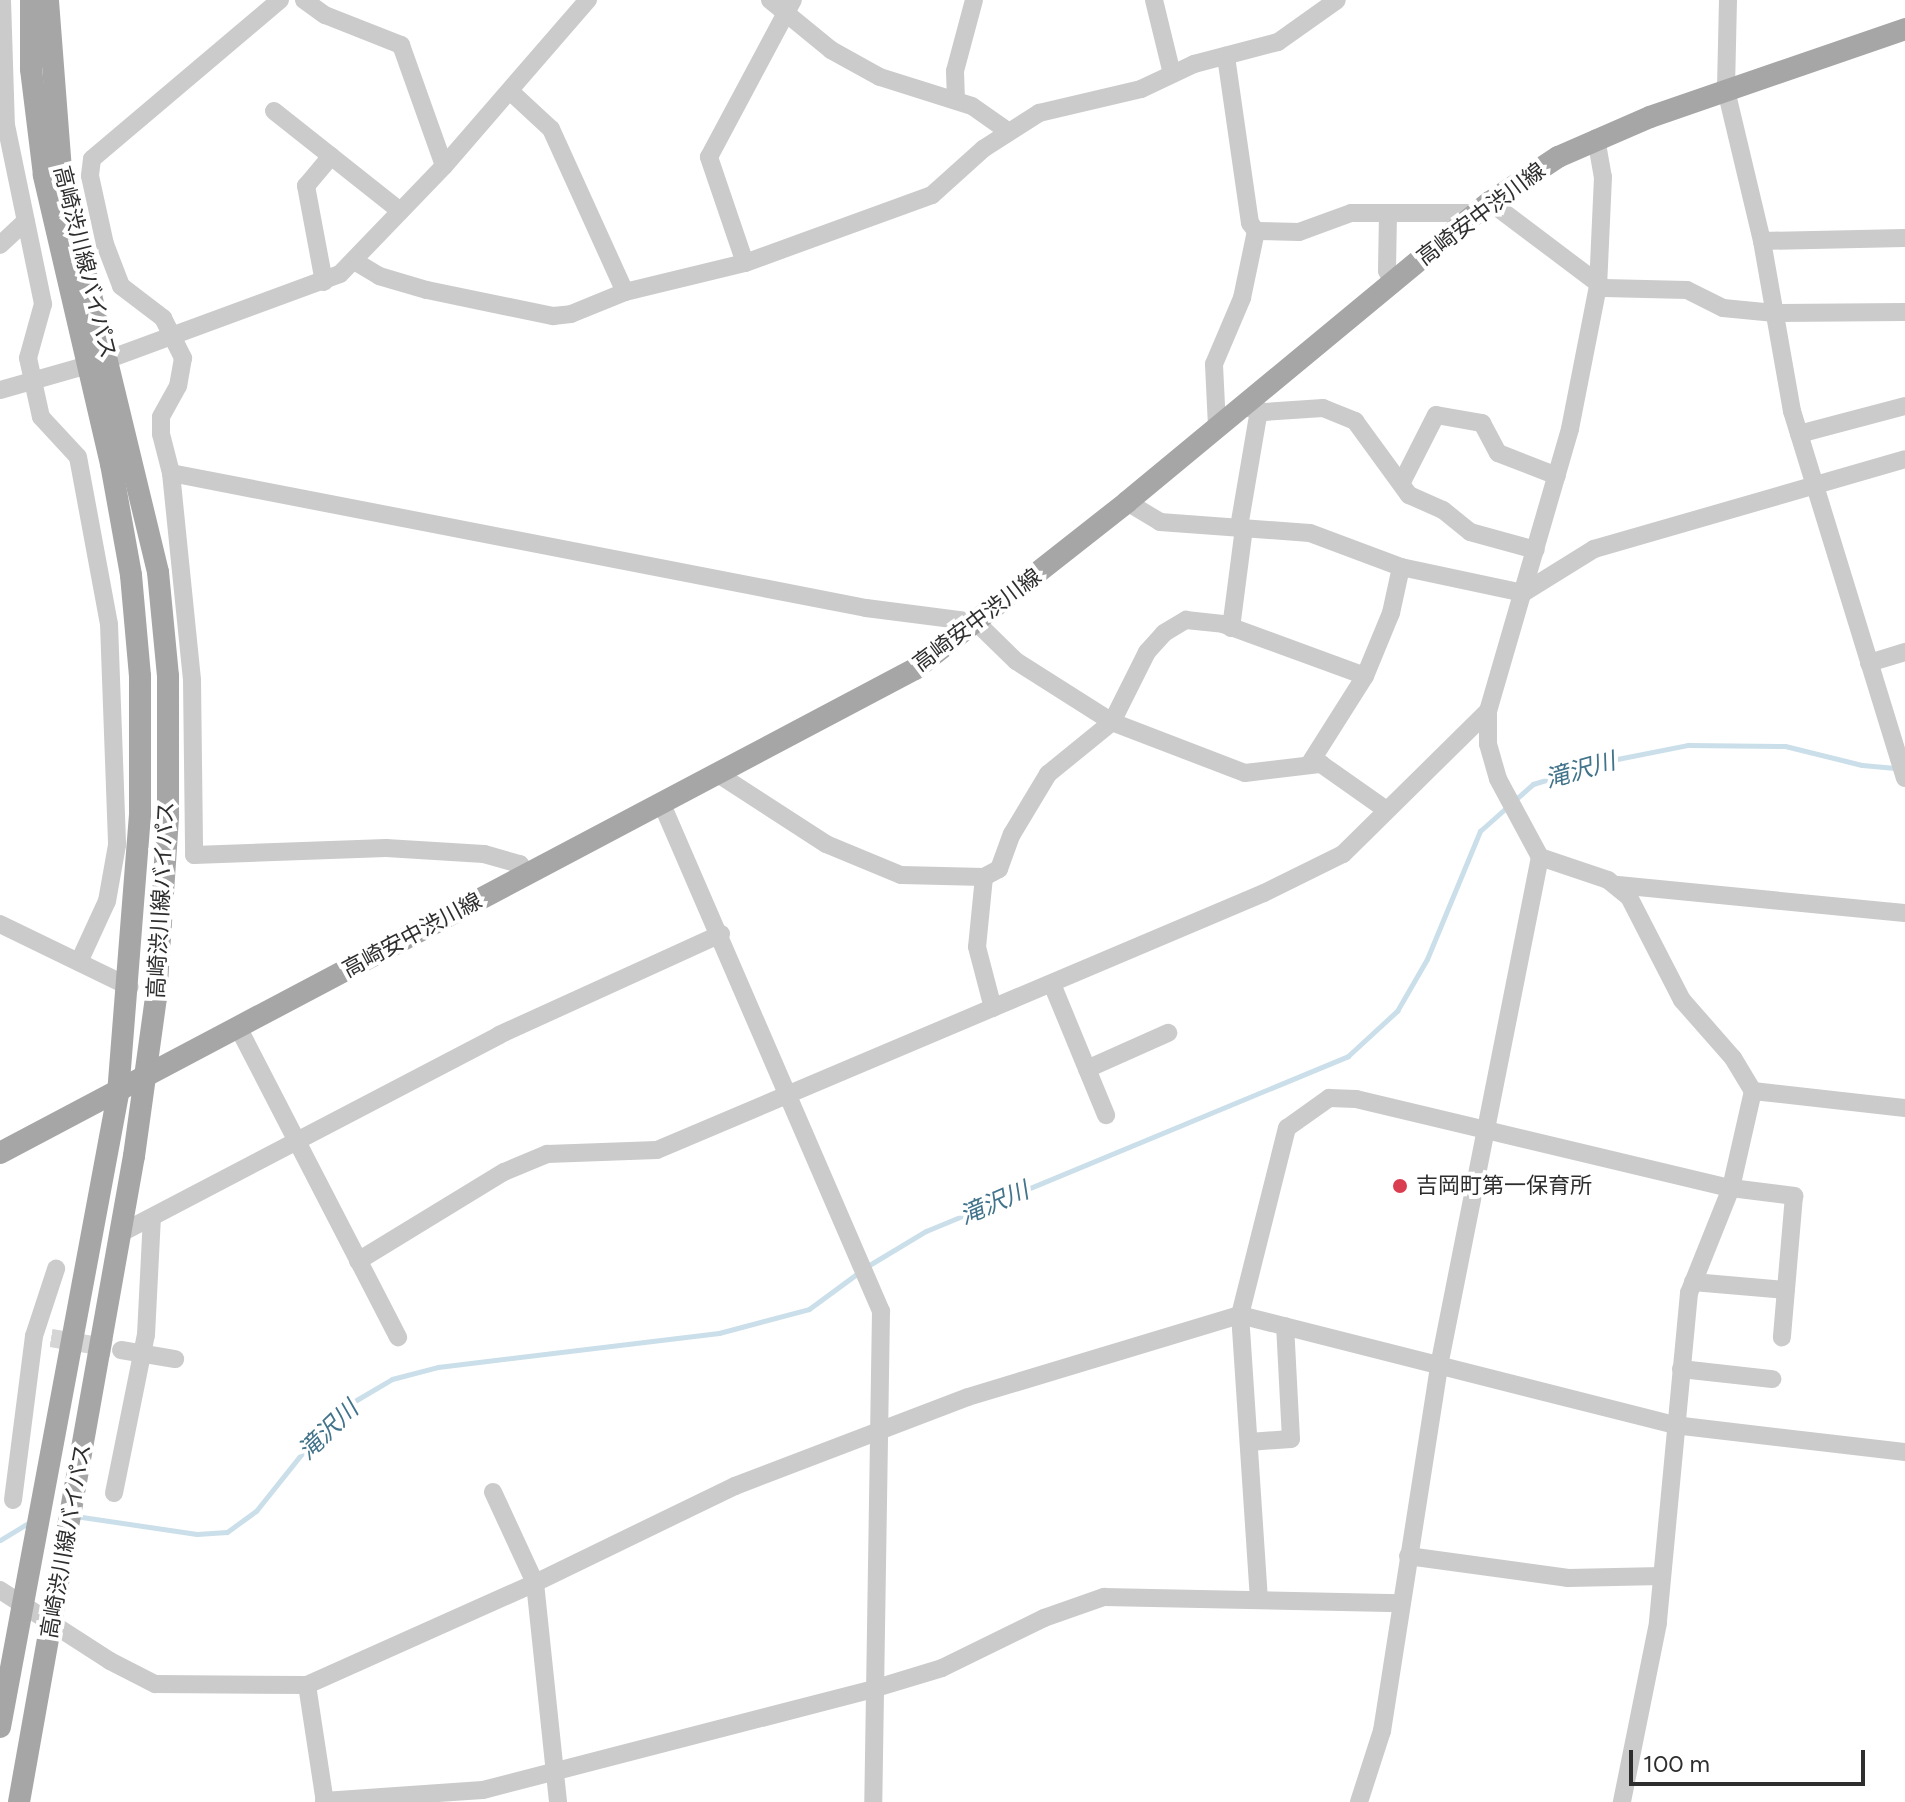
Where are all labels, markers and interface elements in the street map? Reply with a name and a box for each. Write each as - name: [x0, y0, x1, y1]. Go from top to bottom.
- street label: 高崎安中渋川線: [1412, 157, 1550, 271]
- street label: 高崎渋川線バイパス: [48, 163, 122, 361]
- street label: 高崎安中渋川線: [908, 563, 1046, 677]
- water label: 滝沢川: [1541, 746, 1619, 794]
- street label: 高崎渋川線バイパス: [143, 800, 179, 1000]
- street label: 高崎安中渋川線: [338, 887, 486, 983]
- place label: 吉岡町第一保育所: [1416, 1173, 1592, 1199]
- water label: 滝沢川: [955, 1176, 1033, 1230]
- marker: 吉岡町第一保育所: [1391, 1177, 1409, 1195]
- water label: 滝沢川: [292, 1395, 364, 1465]
- street label: 高崎渋川線バイパス: [36, 1441, 96, 1641]
- scale bar: [1633, 1734, 1869, 1784]
- text: 100 m: [1643, 1749, 1710, 1778]

